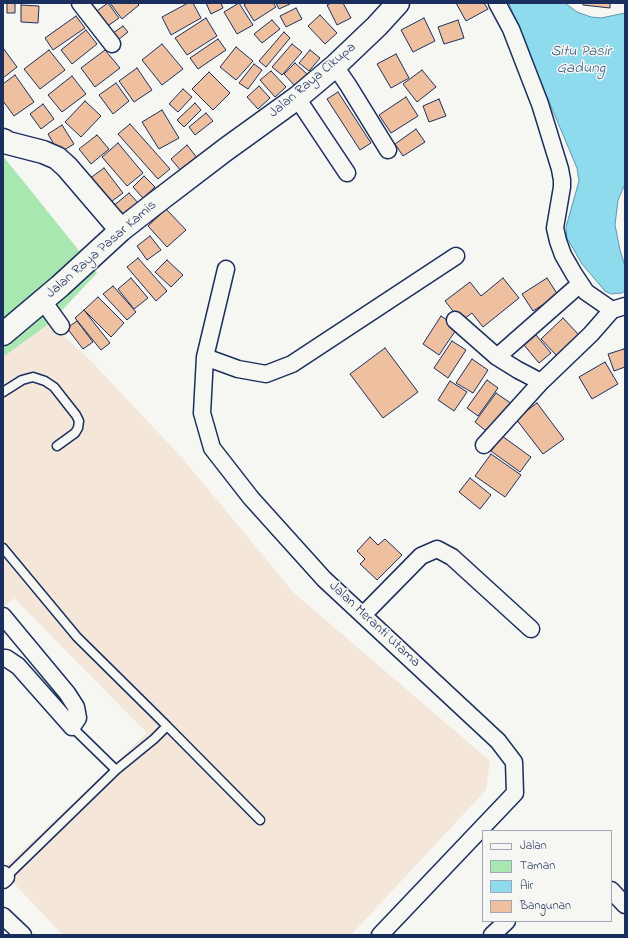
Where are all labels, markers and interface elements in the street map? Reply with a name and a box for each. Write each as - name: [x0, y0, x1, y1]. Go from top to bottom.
- street label: Jalan Raya Cikupa: [266, 40, 360, 122]
- water label: Situ Pasir Gadung: [551, 44, 611, 79]
- street label: Jalan Raya Pasar Kamis: [43, 197, 161, 303]
- street label: Jalan Meranti Utama: [325, 578, 423, 672]
- legend: [482, 830, 612, 922]
- text: Jalan: [520, 837, 547, 855]
- text: Taman: [520, 857, 555, 875]
- text: Air: [520, 877, 533, 895]
- text: Bangunan: [520, 897, 571, 915]

